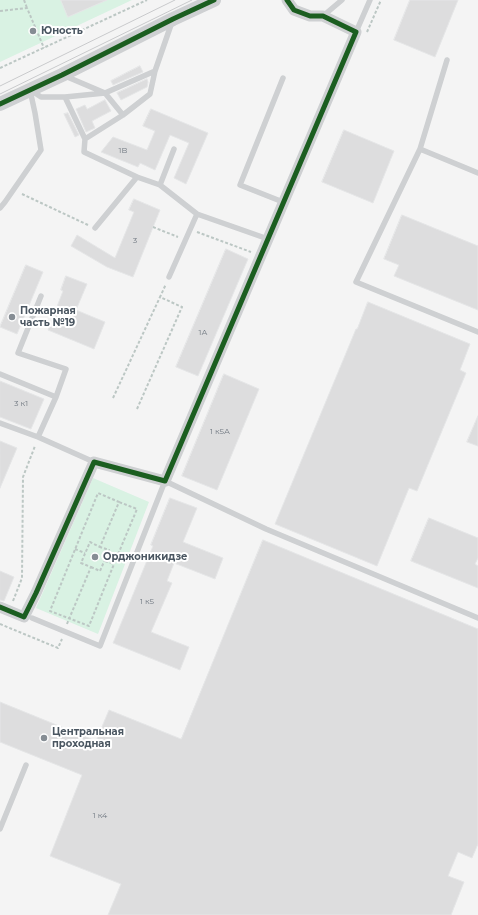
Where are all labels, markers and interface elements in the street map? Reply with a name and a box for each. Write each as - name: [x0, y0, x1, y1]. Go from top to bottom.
- place label: Юность: [41, 25, 83, 37]
- marker: Юность: [28, 26, 38, 36]
- house number: 1В: [119, 146, 127, 156]
- house number: 3: [133, 236, 137, 246]
- place label: Пожарная часть №19: [20, 305, 76, 328]
- marker: Пожарная часть №19: [7, 312, 17, 322]
- house number: 1А: [199, 328, 207, 338]
- house number: 3 к1: [14, 399, 28, 409]
- house number: 1 к5А: [210, 427, 230, 437]
- place label: Орджоникидзе: [103, 551, 187, 563]
- marker: Орджоникидзе: [90, 552, 100, 562]
- house number: 1 к5: [140, 597, 154, 607]
- place label: Центральная проходная: [52, 726, 124, 750]
- marker: Центральная проходная: [39, 733, 49, 743]
- house number: 1 к4: [93, 811, 107, 821]

